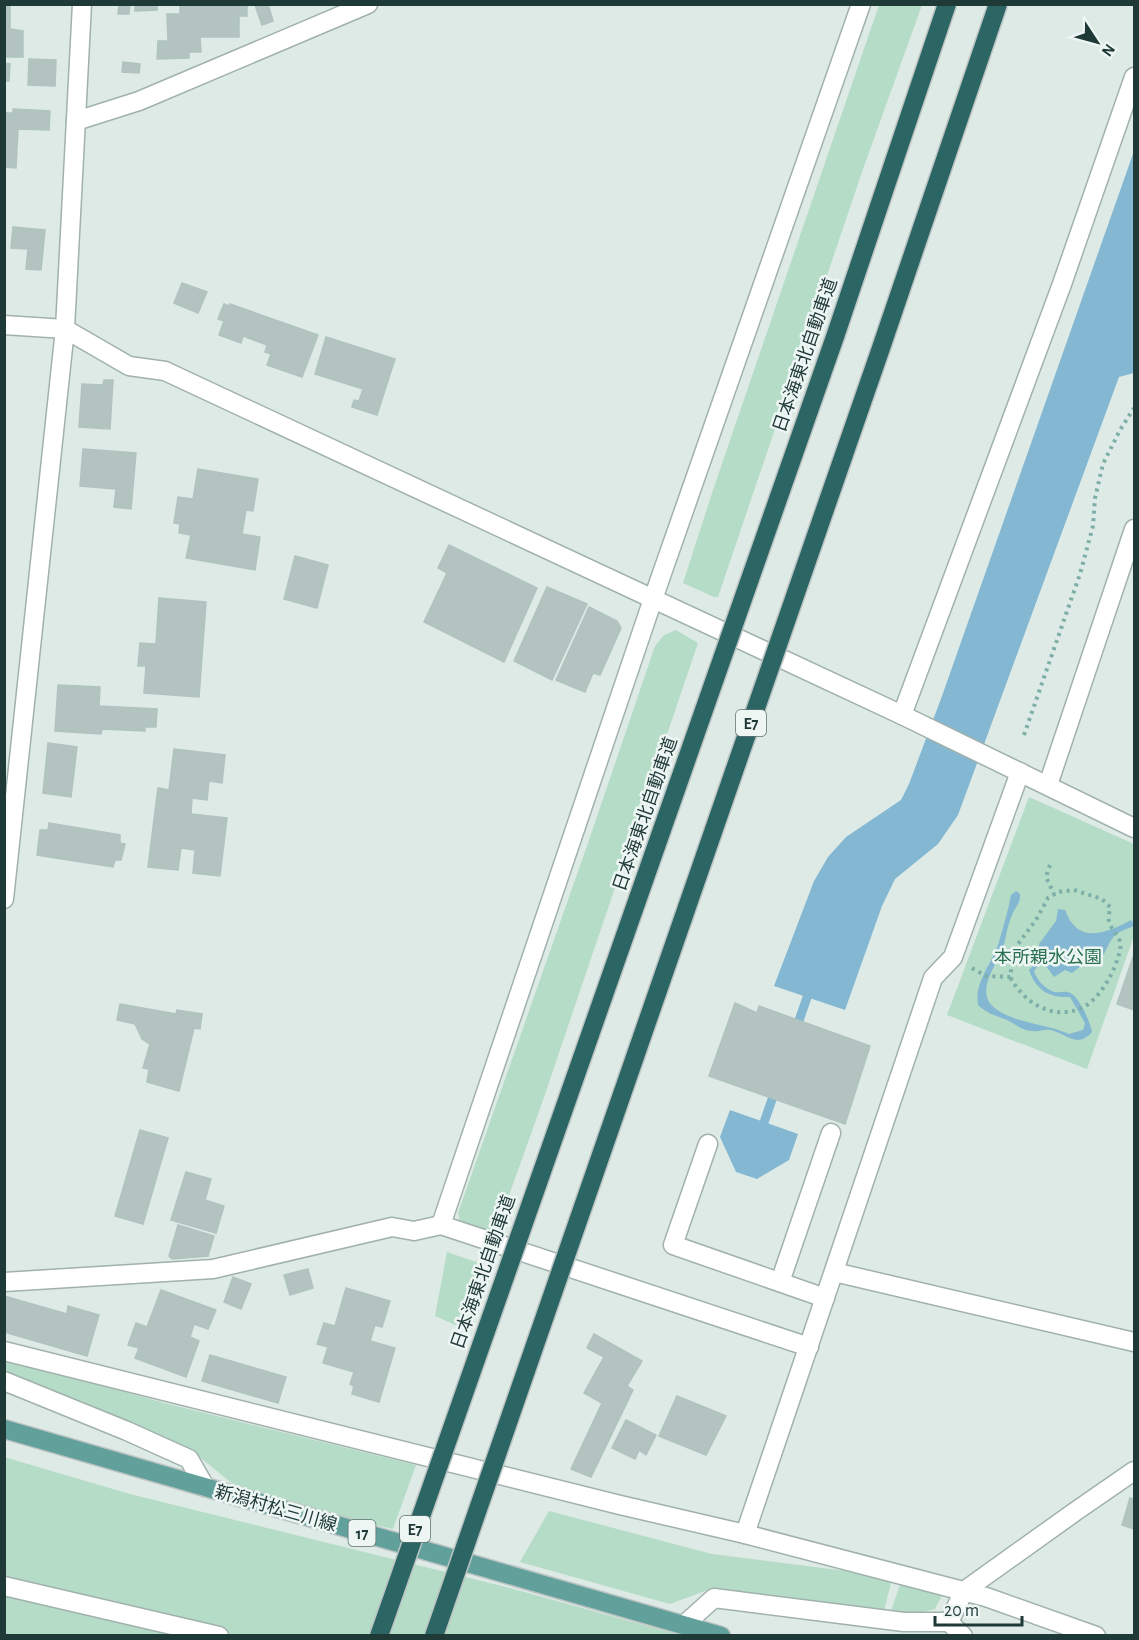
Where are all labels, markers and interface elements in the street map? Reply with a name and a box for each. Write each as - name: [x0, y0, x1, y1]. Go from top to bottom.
- north arrow: [1067, 12, 1127, 72]
- text: N: [1099, 41, 1118, 59]
- street label: 日本海東北自動車道: [769, 275, 841, 435]
- road number: E7: [736, 710, 766, 736]
- street label: 日本海東北自動車道: [609, 734, 681, 894]
- park label: 本所親水公園: [994, 948, 1102, 967]
- street label: 日本海東北自動車道: [447, 1192, 519, 1352]
- street label: 新潟村松三川線: [213, 1481, 339, 1535]
- road number: E7: [400, 1516, 430, 1542]
- road number: 17: [348, 1520, 376, 1546]
- scale bar: [935, 1589, 1022, 1627]
- text: 20 m: [944, 1602, 979, 1620]

